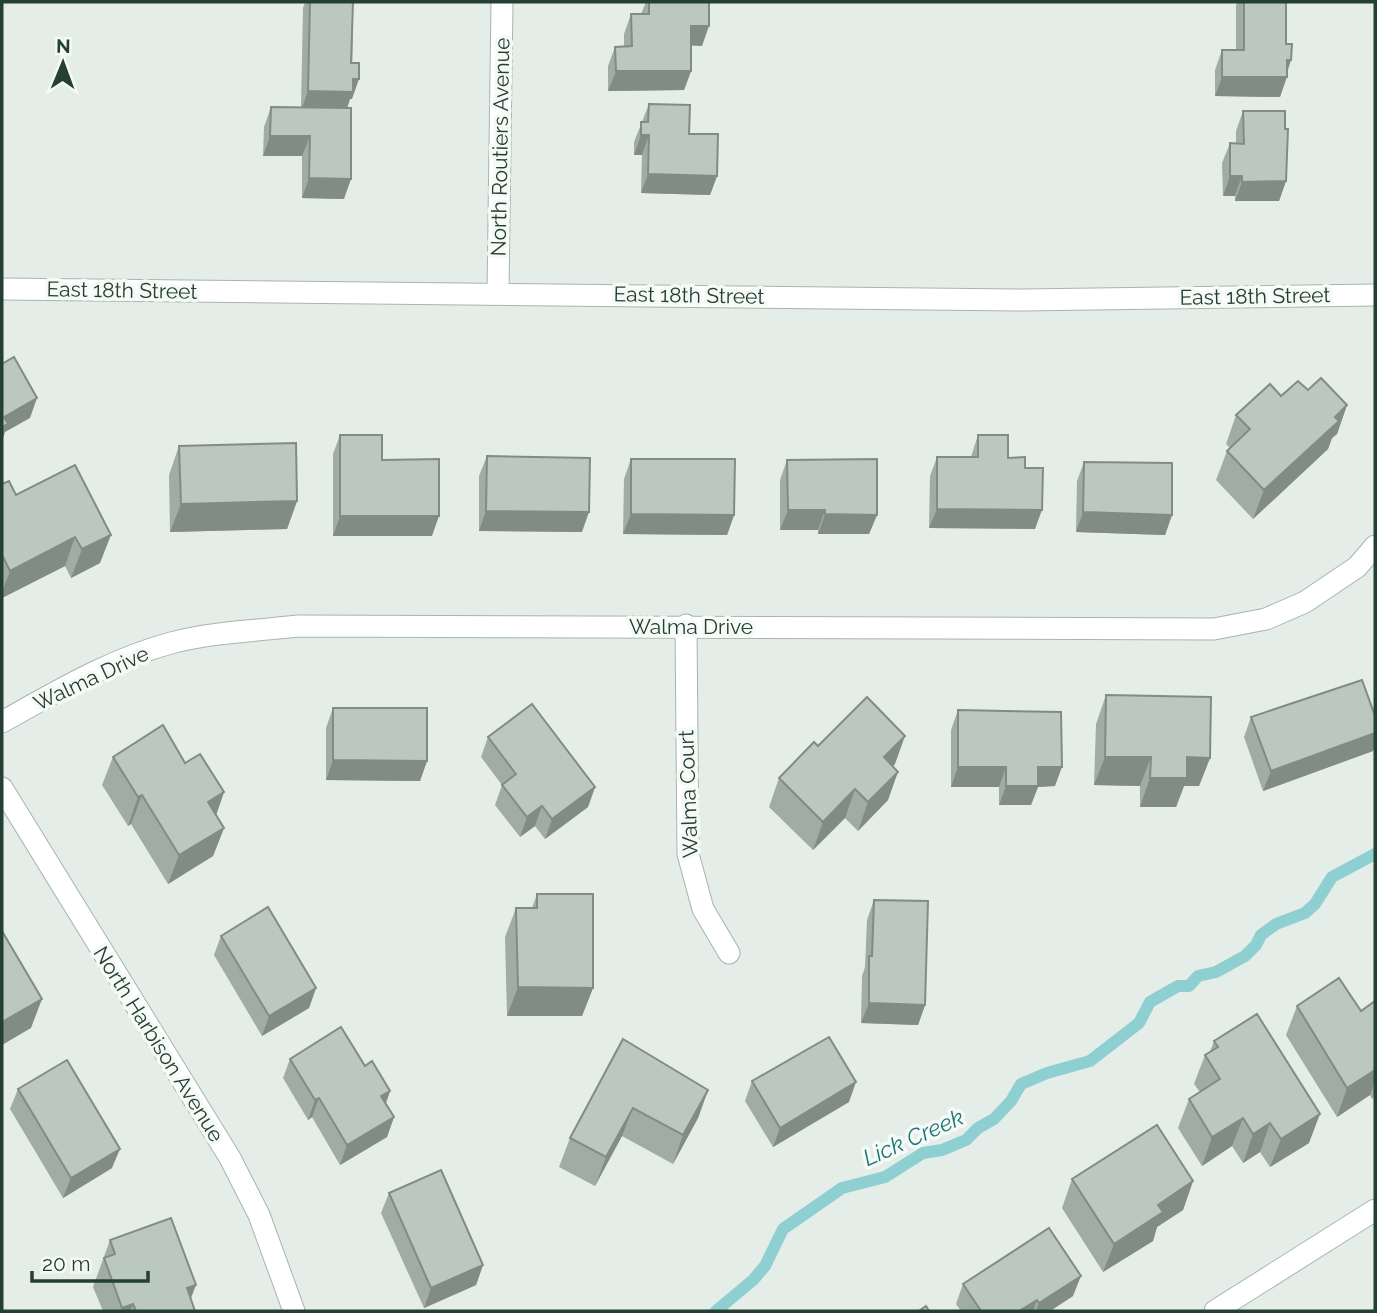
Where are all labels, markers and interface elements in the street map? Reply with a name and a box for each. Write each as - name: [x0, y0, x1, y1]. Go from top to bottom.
- north arrow: [28, 28, 98, 98]
- text: N: [56, 35, 71, 57]
- street label: North Routiers Avenue: [486, 37, 514, 257]
- street label: East 18th Street: [46, 276, 198, 304]
- street label: East 18th Street: [613, 281, 765, 309]
- street label: East 18th Street: [1179, 282, 1331, 310]
- street label: Walma Drive: [629, 614, 753, 639]
- street label: Walma Drive: [29, 640, 153, 716]
- street label: Walma Court: [673, 730, 703, 858]
- street label: North Harbison Avenue: [89, 942, 229, 1146]
- water label: Lick Creek: [858, 1103, 968, 1171]
- scale bar: [32, 1240, 147, 1284]
- text: 20 m: [42, 1251, 90, 1276]

